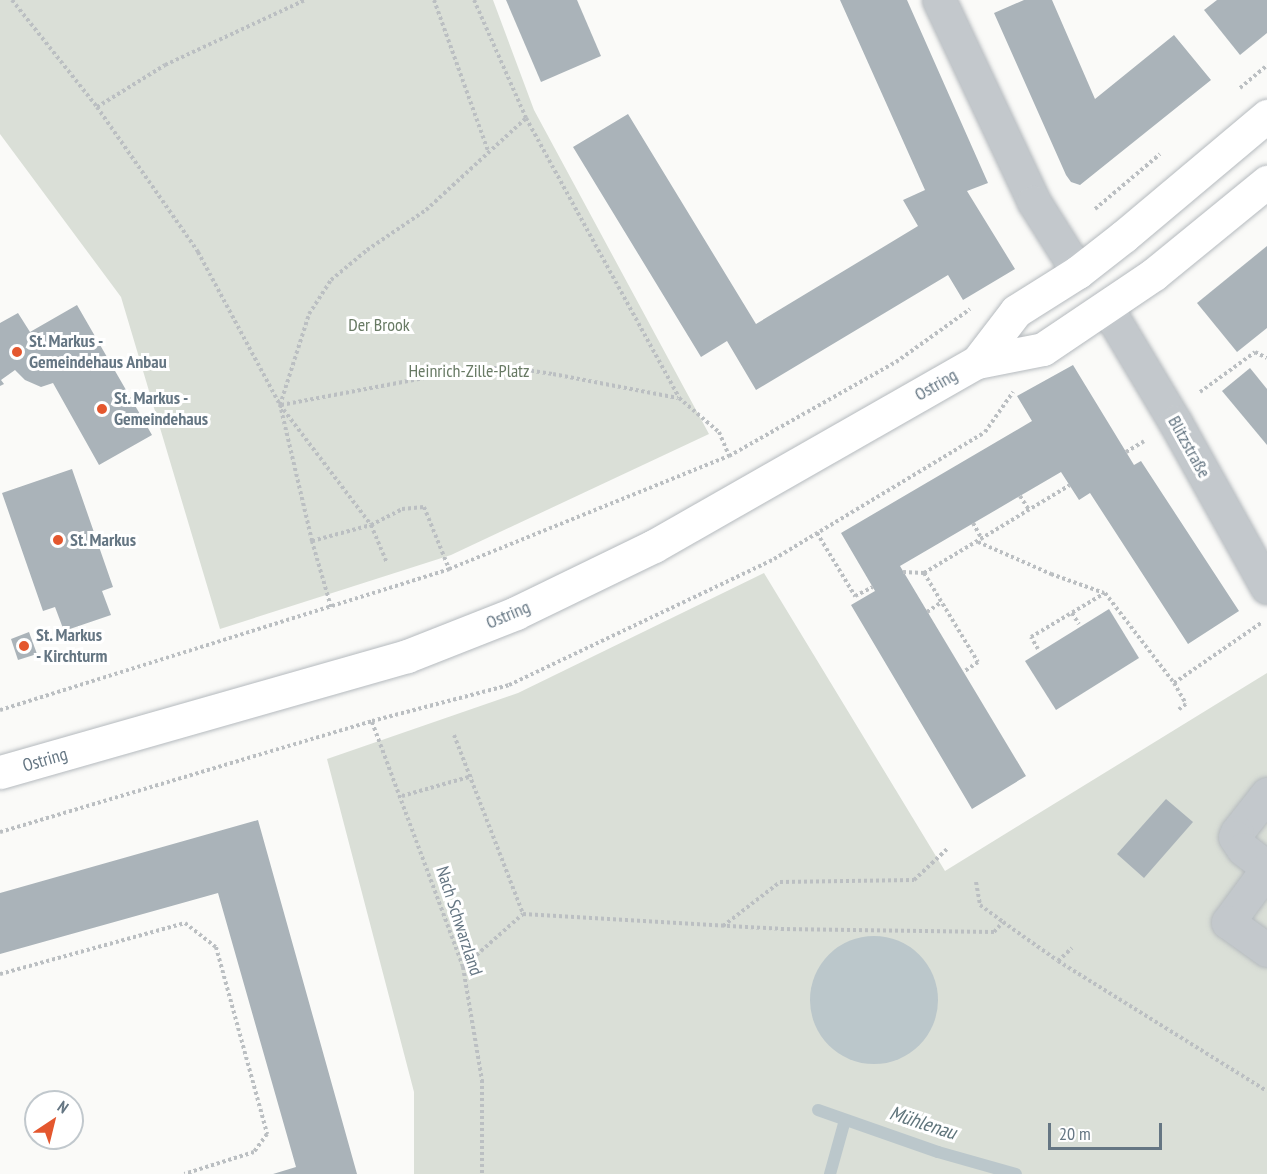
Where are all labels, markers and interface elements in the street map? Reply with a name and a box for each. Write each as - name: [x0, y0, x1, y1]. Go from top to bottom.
- park label: Der Brook: [348, 314, 410, 336]
- place label: St. Markus - Gemeindehaus Anbau: [29, 331, 167, 374]
- marker: St. Markus - Gemeindehaus Anbau: [10, 345, 24, 359]
- park label: Heinrich-Zille-Platz: [408, 360, 530, 382]
- street label: Ostring: [911, 364, 961, 406]
- place label: St. Markus - Gemeindehaus: [114, 388, 208, 430]
- marker: St. Markus - Gemeindehaus: [95, 402, 109, 416]
- street label: Blitzstraße: [1163, 412, 1215, 482]
- place label: St. Markus: [70, 529, 137, 551]
- marker: St. Markus: [51, 533, 65, 547]
- street label: Ostring: [483, 596, 533, 634]
- place label: St. Markus - Kirchturm: [36, 625, 109, 668]
- marker: St. Markus - Kirchturm: [17, 639, 31, 653]
- street label: Ostring: [20, 743, 70, 777]
- street label: Nach Schwarzland: [431, 864, 487, 978]
- north arrow: [24, 1090, 84, 1150]
- text: N: [54, 1096, 72, 1118]
- water label: Mühlenau: [887, 1101, 959, 1145]
- scale bar: [1051, 1111, 1165, 1149]
- text: 20 m: [1059, 1122, 1091, 1145]

